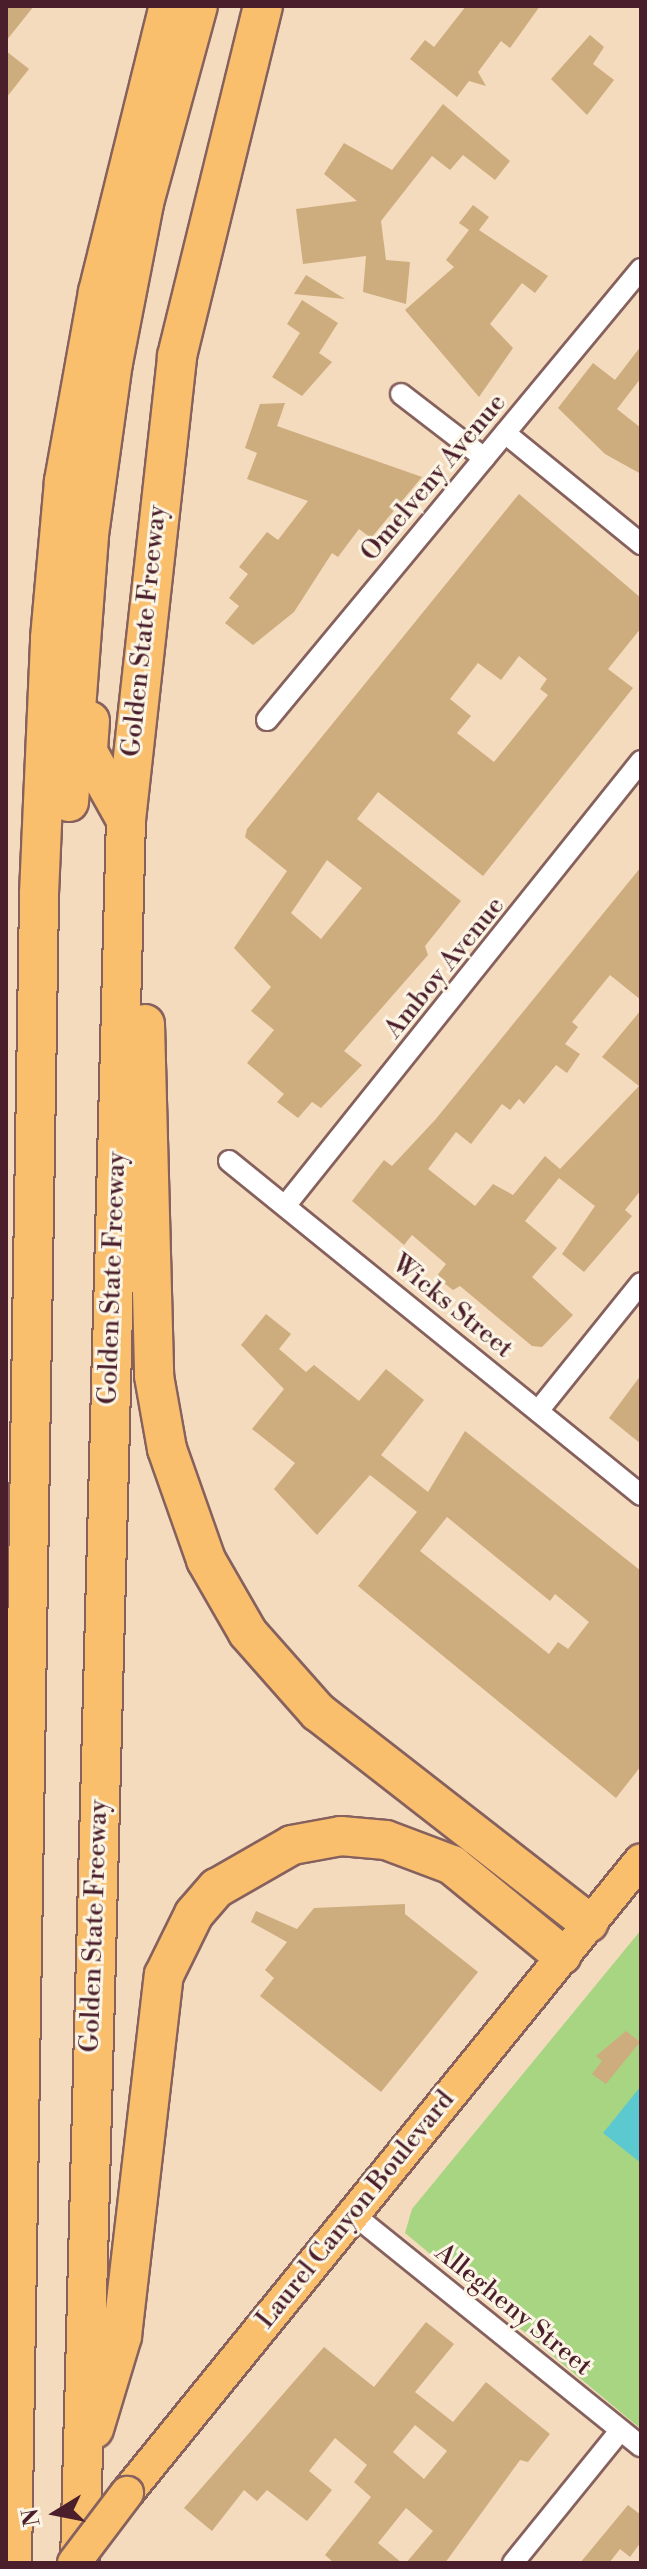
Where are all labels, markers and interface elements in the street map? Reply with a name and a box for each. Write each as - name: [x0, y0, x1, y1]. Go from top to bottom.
- street label: Omelveny Avenue: [355, 388, 513, 568]
- street label: Golden State Freeway: [116, 504, 174, 758]
- street label: Amboy Avenue: [378, 891, 512, 1045]
- street label: Golden State Freeway: [93, 1151, 133, 1405]
- street label: Wicks Street: [385, 1249, 519, 1365]
- street label: Golden State Freeway: [75, 1799, 115, 2053]
- street label: Laurel Canyon Boulevard: [251, 2085, 461, 2335]
- street label: Allegheny Street: [428, 2237, 598, 2383]
- north arrow: [16, 2473, 96, 2553]
- text: N: [17, 2506, 47, 2528]

